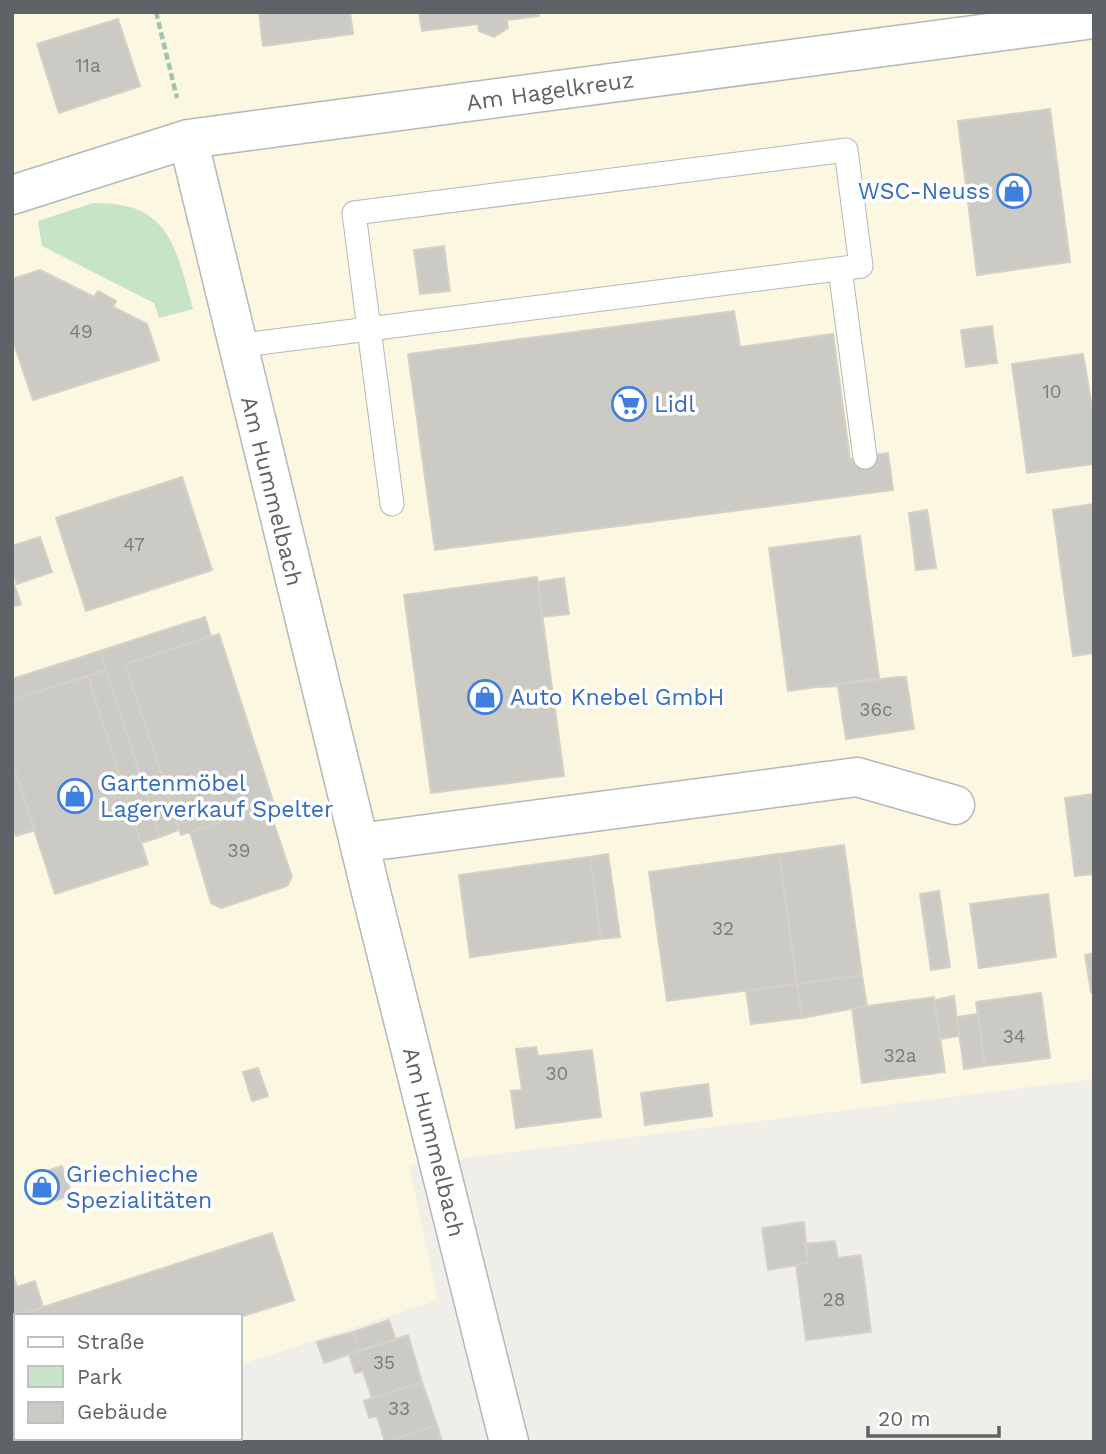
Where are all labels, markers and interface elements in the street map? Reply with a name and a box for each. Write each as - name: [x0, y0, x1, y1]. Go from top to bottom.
- house number: 11a: [75, 54, 101, 77]
- street label: Am Hagelkreuz: [464, 66, 636, 117]
- shop icon: WSC-Neuss: [995, 172, 1033, 210]
- place label: WSC-Neuss: [858, 178, 990, 205]
- house number: 49: [69, 320, 93, 343]
- house number: 10: [1042, 380, 1062, 403]
- supermarket icon: Lidl: [610, 385, 648, 423]
- place label: Lidl: [654, 391, 695, 418]
- street label: Am Hummelbach: [235, 393, 308, 589]
- house number: 47: [123, 533, 145, 556]
- shop icon: Auto Knebel GmbH: [466, 678, 504, 716]
- place label: Auto Knebel GmbH: [510, 684, 724, 711]
- house number: 36c: [859, 698, 893, 721]
- place label: Gartenmöbel Lagerverkauf Spelter: [100, 770, 333, 823]
- shop icon: Gartenmöbel Lagerverkauf Spelter: [56, 777, 94, 815]
- house number: 39: [228, 839, 250, 862]
- house number: 32: [712, 917, 734, 940]
- house number: 34: [1003, 1025, 1025, 1048]
- street label: Am Hummelbach: [397, 1044, 470, 1240]
- house number: 32a: [884, 1044, 917, 1067]
- house number: 30: [546, 1062, 568, 1085]
- place label: Griechieche Spezialitäten: [66, 1161, 212, 1214]
- shop icon: Griechieche Spezialitäten: [23, 1168, 61, 1206]
- house number: 28: [823, 1288, 845, 1311]
- legend: [14, 1314, 242, 1440]
- text: Straße: [77, 1329, 145, 1354]
- house number: 35: [373, 1351, 395, 1374]
- text: Park: [77, 1364, 122, 1389]
- scale bar: [868, 1394, 999, 1438]
- house number: 33: [388, 1397, 410, 1420]
- text: Gebäude: [77, 1399, 168, 1424]
- text: 20 m: [878, 1406, 930, 1431]

